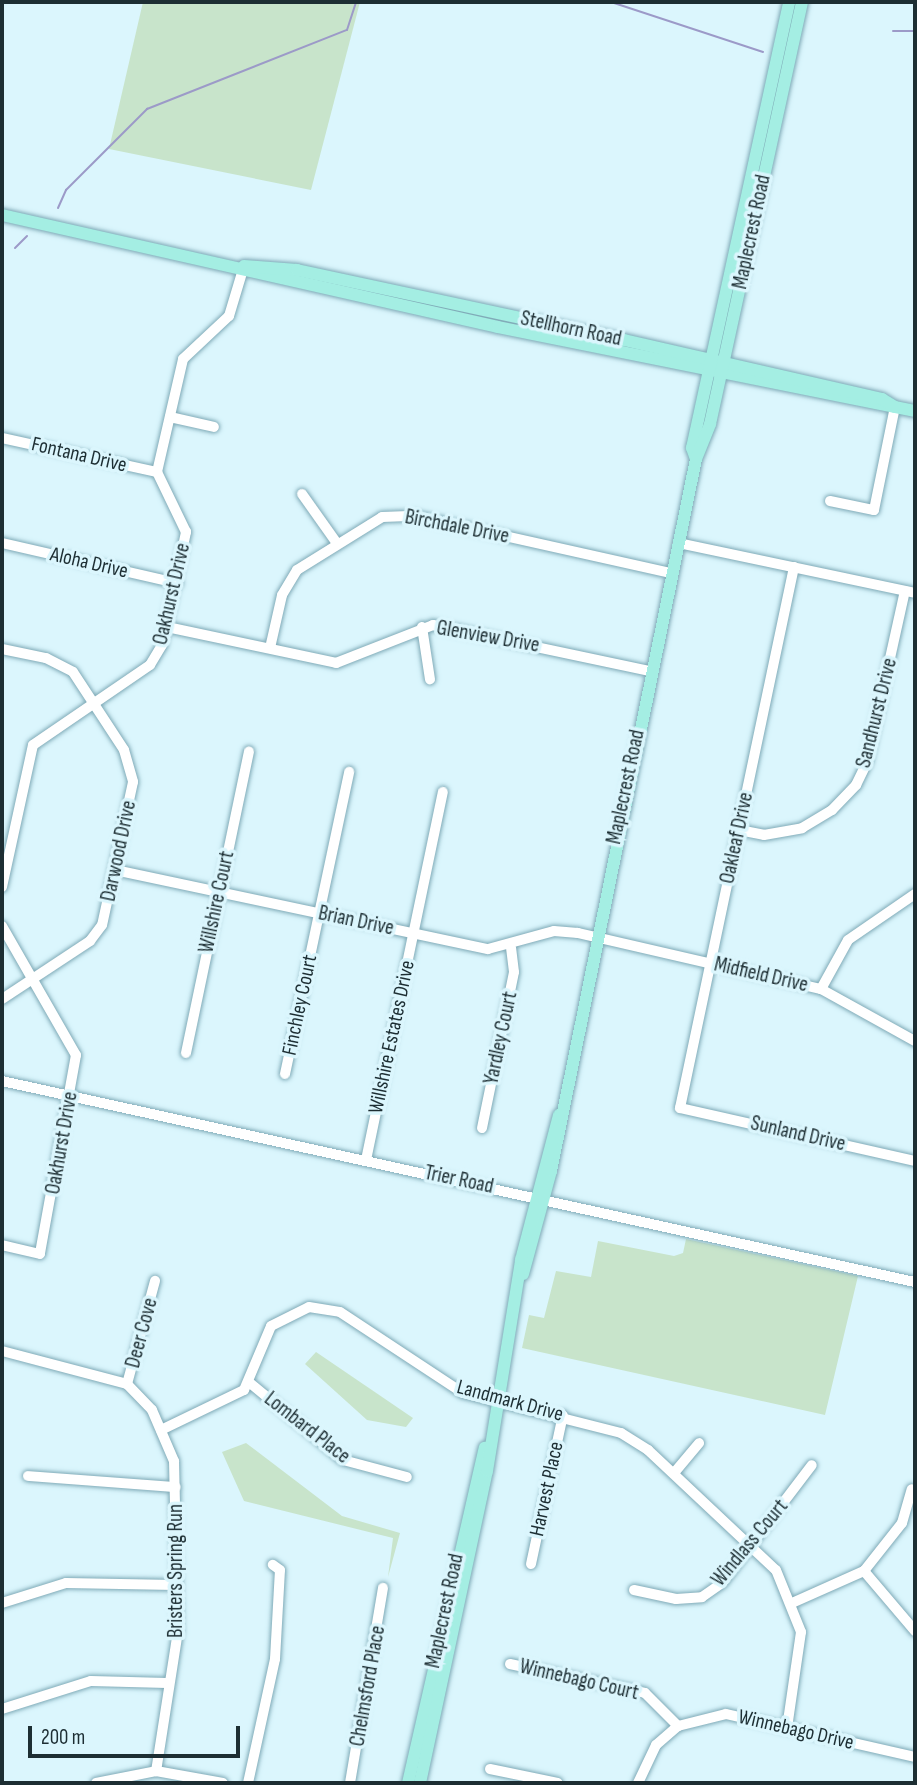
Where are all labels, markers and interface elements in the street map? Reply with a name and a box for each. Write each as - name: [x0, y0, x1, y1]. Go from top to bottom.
- street label: Maplecrest Road: [728, 173, 776, 291]
- street label: Stellhorn Road: [518, 306, 624, 352]
- street label: Fontana Drive: [29, 432, 129, 478]
- street label: Birchdale Drive: [403, 505, 511, 549]
- street label: Oakhurst Drive: [148, 541, 196, 647]
- street label: Aloha Drive: [48, 542, 130, 584]
- street label: Glenview Drive: [435, 616, 541, 658]
- street label: Sandhurst Drive: [851, 655, 903, 771]
- street label: Maplecrest Road: [602, 728, 650, 846]
- street label: Oakleaf Drive: [715, 790, 759, 886]
- street label: Darwood Drive: [96, 798, 142, 904]
- street label: Willshire Court: [194, 849, 240, 955]
- street label: Brian Drive: [316, 901, 396, 941]
- street label: Finchley Court: [277, 952, 323, 1058]
- street label: Midfield Drive: [712, 952, 810, 998]
- street label: Willshire Estates Drive: [363, 958, 421, 1116]
- street label: Yardley Court: [479, 989, 523, 1087]
- street label: Oakhurst Drive: [41, 1090, 83, 1196]
- street label: Sunland Drive: [748, 1111, 848, 1157]
- street label: Trier Road: [422, 1160, 496, 1200]
- street label: Deer Cove: [121, 1295, 163, 1371]
- street label: Landmark Drive: [454, 1375, 566, 1427]
- street label: Lombard Place: [259, 1387, 355, 1469]
- street label: Harvest Place: [525, 1439, 569, 1539]
- street label: Windlass Court: [706, 1494, 794, 1592]
- street label: Bristers Spring Run: [163, 1504, 189, 1638]
- street label: Maplecrest Road: [421, 1552, 469, 1670]
- street label: Chelmsford Place: [345, 1624, 391, 1748]
- street label: Winnebago Court: [517, 1654, 641, 1706]
- street label: Winnebago Drive: [736, 1704, 856, 1756]
- scale bar: [32, 1712, 243, 1756]
- text: 200 m: [41, 1725, 85, 1750]

